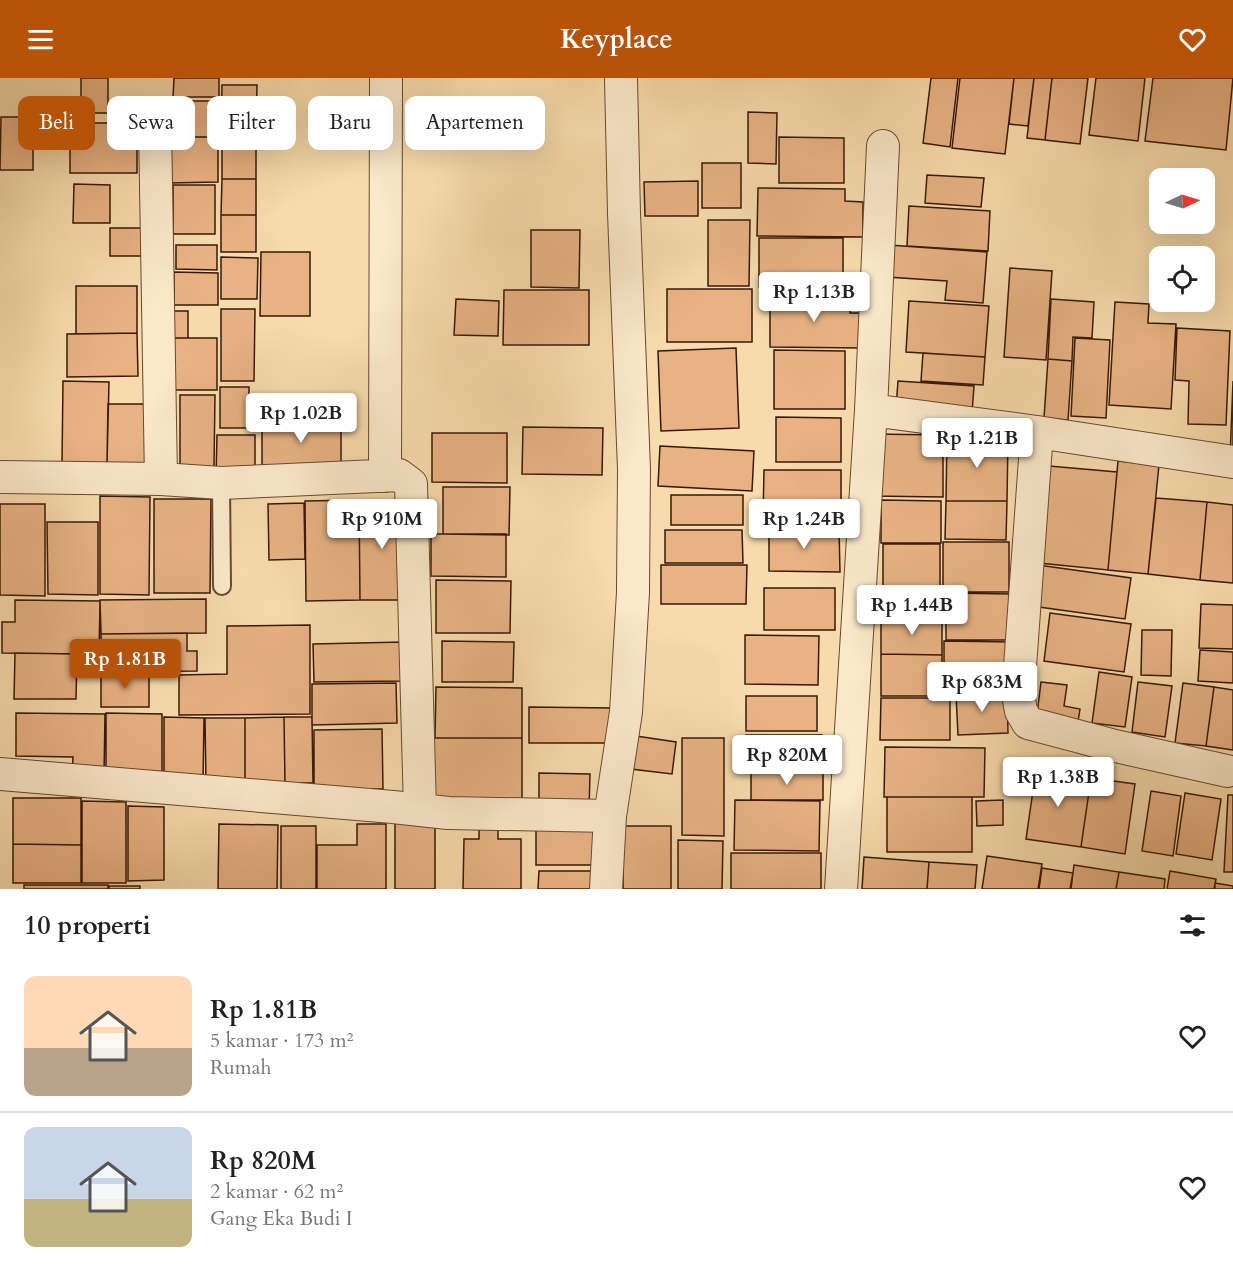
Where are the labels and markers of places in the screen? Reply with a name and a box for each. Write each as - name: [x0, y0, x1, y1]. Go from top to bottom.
- pin: Rp 1.13B: [752, 272, 876, 323]
- pin: Rp 1.02B: [239, 393, 363, 444]
- pin: Rp 1.21B: [915, 418, 1039, 469]
- pin: Rp 910M: [327, 499, 437, 550]
- pin: Rp 1.24B: [742, 499, 866, 550]
- pin: Rp 1.44B: [850, 585, 974, 636]
- pin: Rp 1.81B: [63, 639, 187, 690]
- pin: Rp 683M: [927, 662, 1037, 713]
- pin: Rp 820M: [732, 735, 842, 786]
- pin: Rp 1.38B: [996, 757, 1120, 808]

